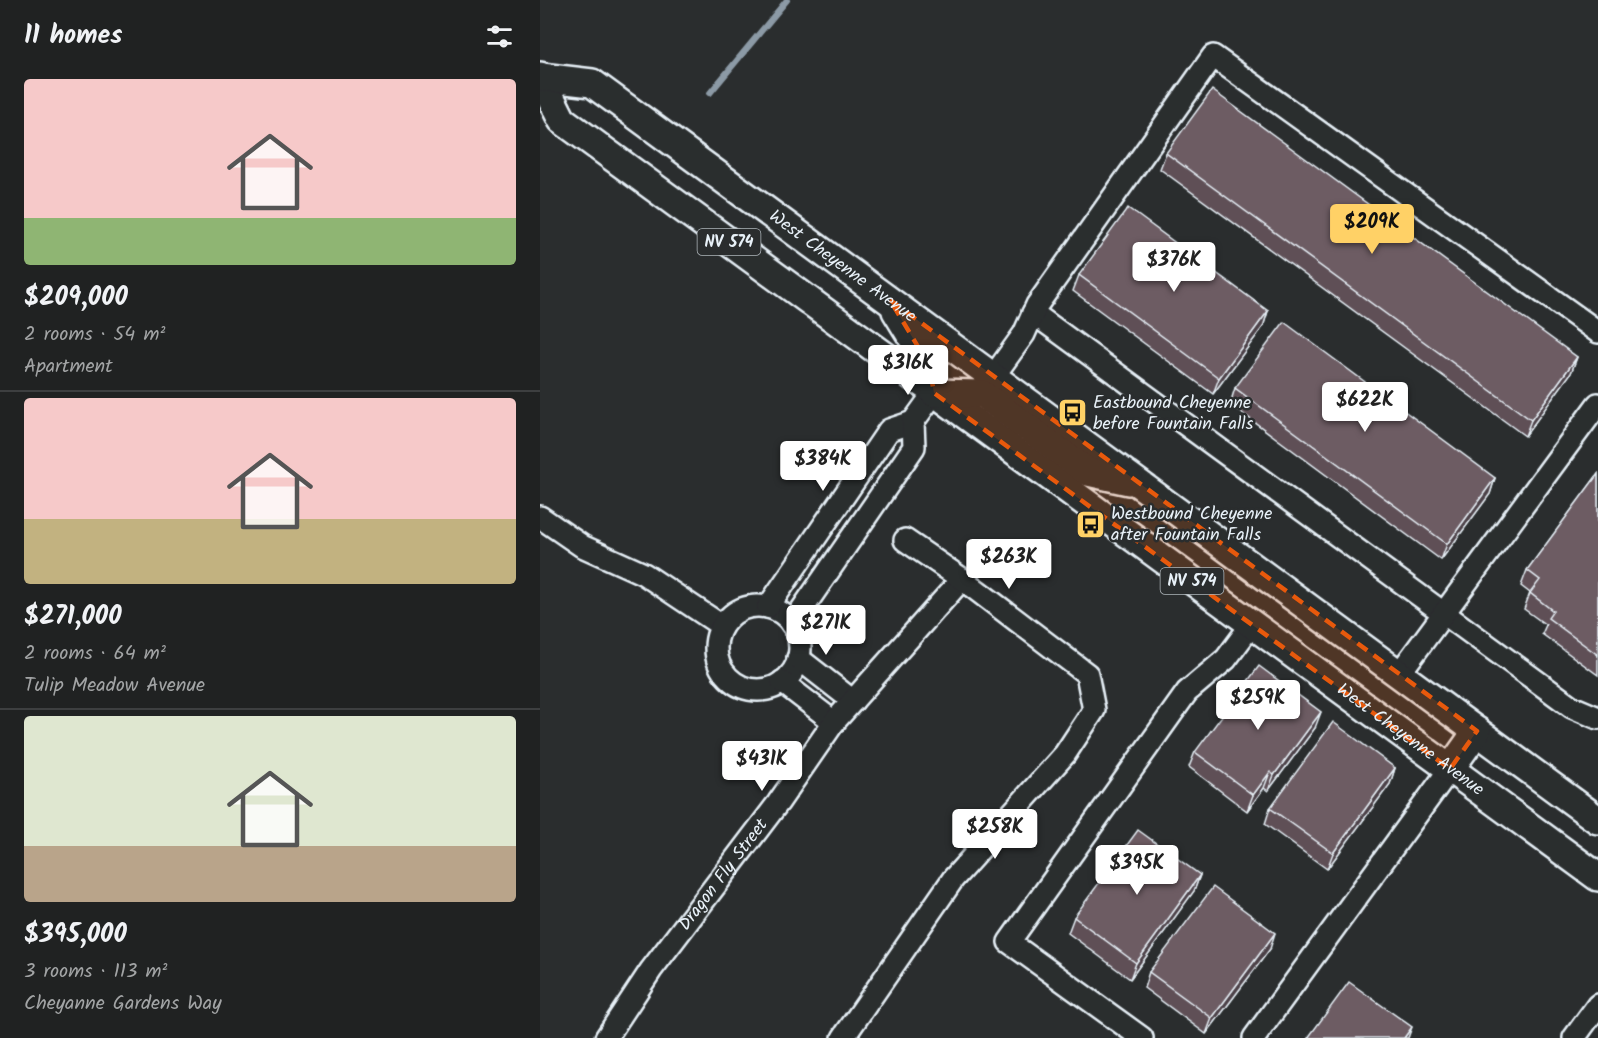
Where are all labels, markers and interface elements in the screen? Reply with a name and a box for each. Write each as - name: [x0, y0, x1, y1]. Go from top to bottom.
- text: 11 homes: [24, 15, 122, 57]
- icon: filters: [483, 20, 516, 53]
- icon: home: [216, 118, 324, 226]
- street label: West Cheyenne Avenue: [763, 203, 922, 331]
- pin: $209K: [1330, 204, 1414, 255]
- text: $209K: [1344, 207, 1400, 239]
- road number: NV 574: [698, 229, 760, 255]
- pin: $376K: [1132, 242, 1216, 293]
- text: $376K: [1146, 245, 1202, 277]
- text: $209,000: [24, 277, 128, 319]
- text: 2 rooms · 54 m²: [24, 319, 165, 351]
- pin: $316K: [866, 345, 950, 396]
- text: $316K: [882, 348, 934, 380]
- text: Apartment: [24, 351, 113, 383]
- pin: $622K: [1323, 382, 1407, 433]
- text: $622K: [1336, 385, 1394, 417]
- place label: Eastbound Cheyenne before Fountain Falls: [1093, 389, 1254, 439]
- bus stop icon: Eastbound Cheyenne before Fountain Falls: [1056, 397, 1088, 429]
- icon: home: [216, 437, 324, 545]
- pin: $384K: [781, 441, 865, 492]
- text: $384K: [794, 444, 852, 476]
- place label: Westbound Cheyenne after Fountain Falls: [1111, 500, 1272, 550]
- bus stop icon: Westbound Cheyenne after Fountain Falls: [1074, 508, 1106, 540]
- pin: $263K: [967, 539, 1051, 590]
- text: $263K: [980, 542, 1038, 574]
- road number: NV 574: [1160, 568, 1224, 594]
- text: $271,000: [24, 596, 122, 638]
- pin: $271K: [784, 605, 868, 656]
- text: $271K: [800, 608, 852, 640]
- text: 2 rooms · 64 m²: [24, 638, 166, 670]
- text: Tulip Meadow Avenue: [24, 670, 205, 702]
- street label: West Cheyenne Avenue: [1331, 676, 1490, 804]
- pin: $259K: [1216, 680, 1300, 731]
- text: $259K: [1230, 683, 1286, 715]
- pin: $431K: [720, 741, 804, 792]
- text: $431K: [736, 744, 788, 776]
- icon: home: [216, 755, 324, 863]
- pin: $258K: [953, 809, 1037, 860]
- street label: Dragon Fly Street: [671, 812, 776, 937]
- text: $258K: [966, 812, 1024, 844]
- pin: $395K: [1095, 845, 1179, 896]
- text: $395K: [1109, 848, 1165, 880]
- text: $395,000: [24, 914, 127, 956]
- text: 3 rooms · 113 m²: [24, 956, 167, 988]
- text: Cheyanne Gardens Way: [24, 988, 222, 1020]

